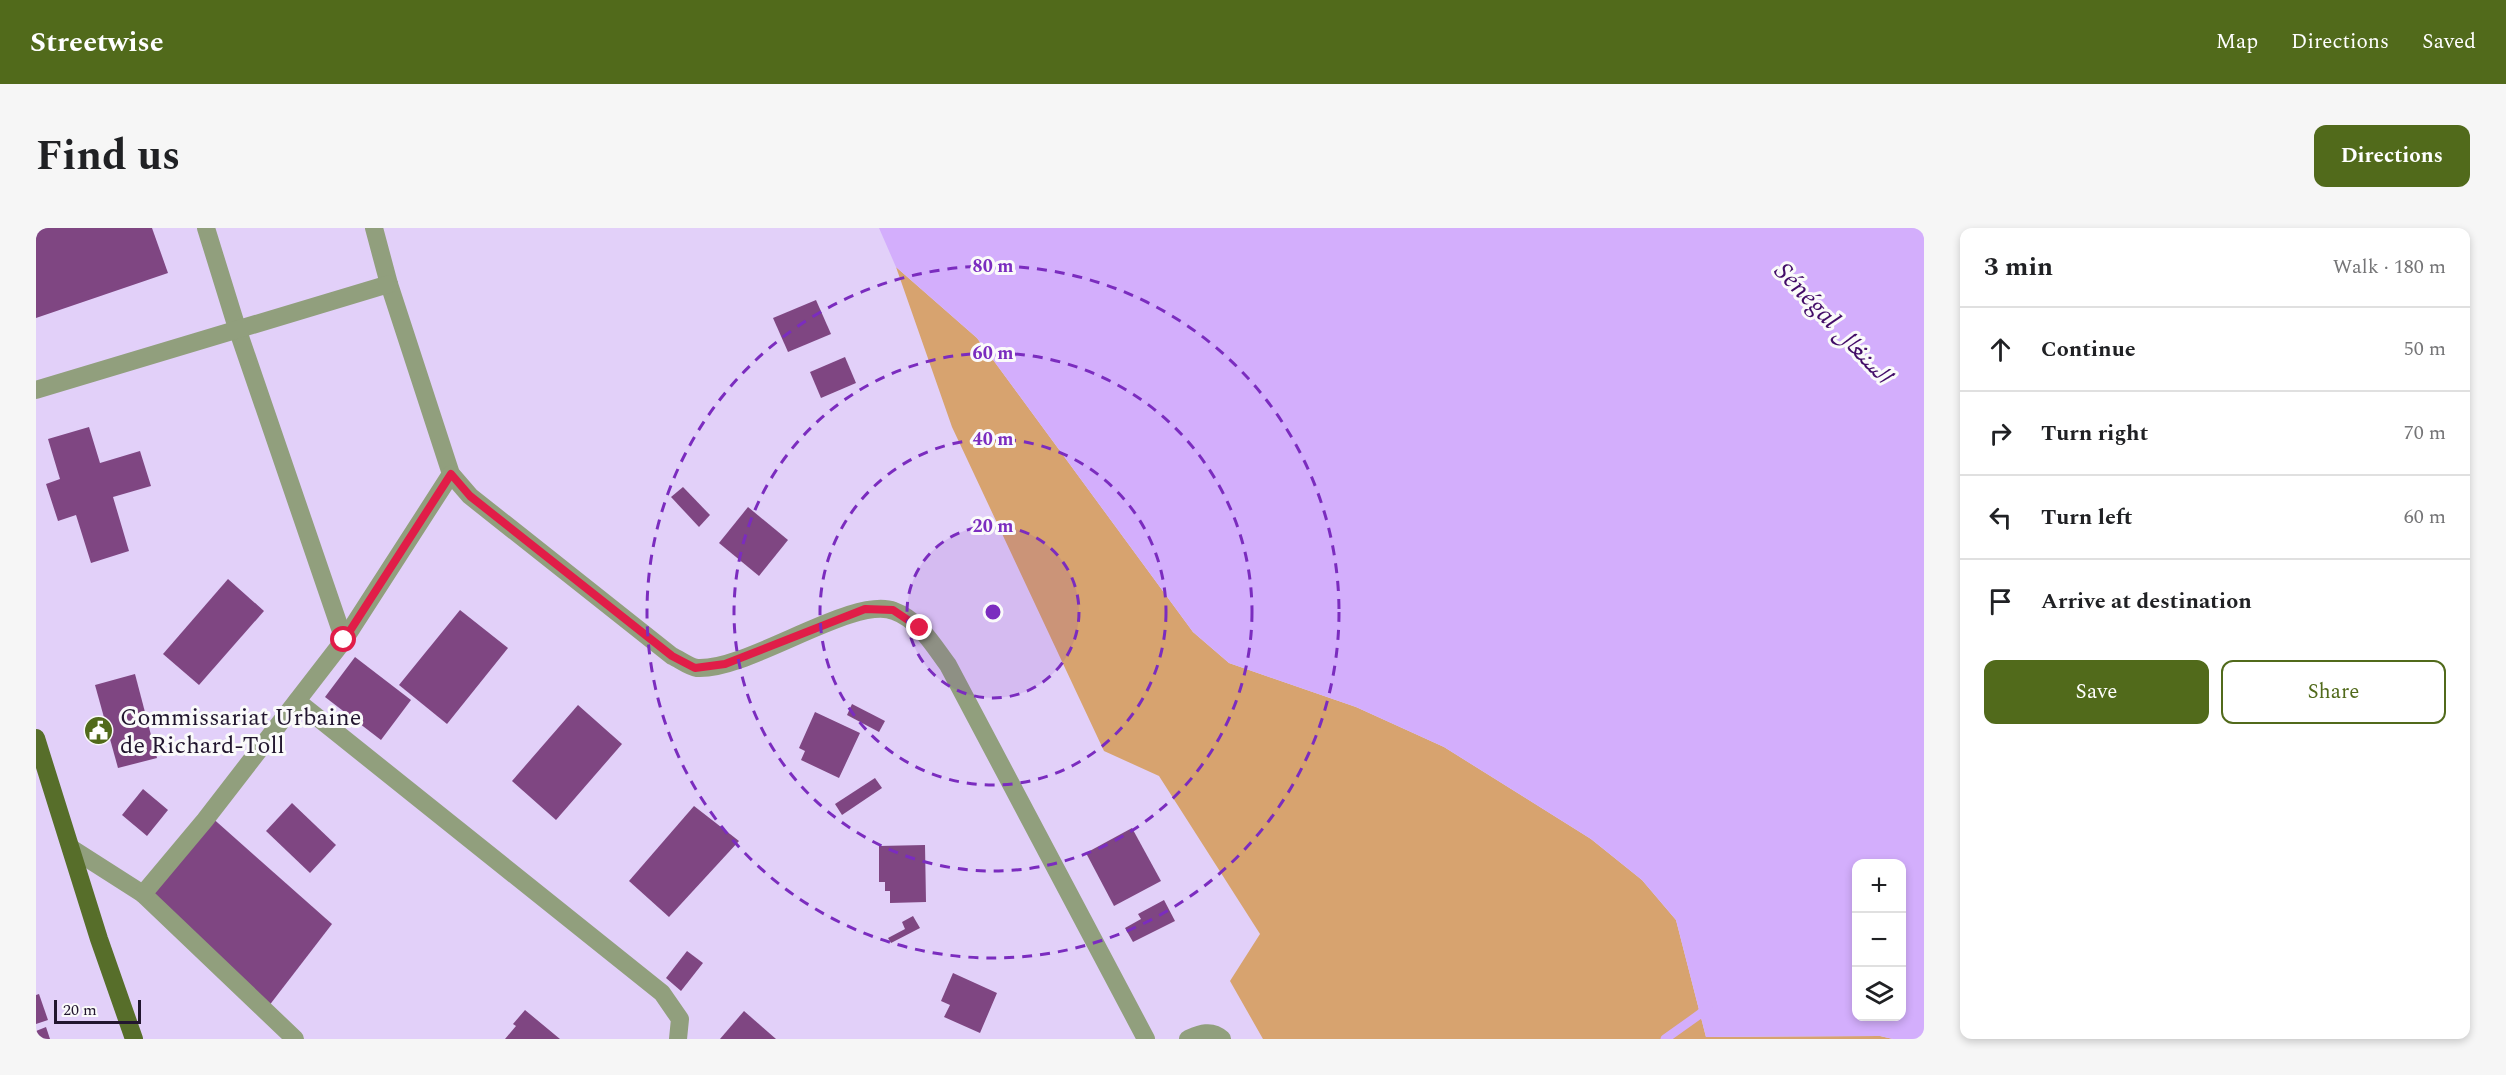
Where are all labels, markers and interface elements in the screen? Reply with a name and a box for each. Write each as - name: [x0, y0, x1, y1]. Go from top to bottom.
- text: Streetwise: [30, 21, 164, 64]
- text: Map: [2216, 26, 2258, 58]
- text: Directions: [2291, 26, 2389, 58]
- text: Saved: [2422, 26, 2476, 58]
- text: Find us: [36, 125, 180, 188]
- button: Directions: [2314, 125, 2470, 187]
- text: 3 min: [1984, 247, 2053, 287]
- text: Walk · 180 m: [2333, 252, 2446, 282]
- text: 80 m: [973, 253, 1013, 280]
- water label: Sénégal السنغال: [1765, 253, 1904, 395]
- icon: ahead: [1984, 333, 2017, 366]
- text: Continue: [2041, 333, 2136, 366]
- text: 50 m: [2404, 334, 2446, 364]
- text: 60 m: [973, 340, 1013, 367]
- icon: right: [1984, 417, 2017, 450]
- text: Turn right: [2041, 417, 2148, 450]
- text: 70 m: [2404, 418, 2446, 448]
- text: 40 m: [973, 426, 1013, 453]
- icon: left: [1984, 501, 2017, 534]
- text: Turn left: [2041, 501, 2133, 534]
- text: 60 m: [2404, 502, 2446, 532]
- text: 20 m: [973, 513, 1013, 540]
- icon: arrive: [1984, 585, 2017, 618]
- text: Arrive at destination: [2041, 585, 2252, 618]
- centre of rings: [983, 602, 1003, 622]
- route end: [906, 614, 932, 640]
- route start: [330, 626, 356, 652]
- button: Save: [1984, 660, 2209, 724]
- button: Share: [2221, 660, 2446, 724]
- place label: Commissariat Urbaine de Richard-Toll: [120, 700, 361, 764]
- public building icon: Commissariat Urbaine de Richard-Toll: [83, 715, 115, 747]
- map controls: [1852, 859, 1906, 1021]
- button: +: [1852, 859, 1906, 913]
- button: −: [1852, 913, 1906, 967]
- button: layers: [1852, 967, 1906, 1021]
- scale bar: [54, 997, 141, 1024]
- text: 20 m: [63, 998, 97, 1022]

